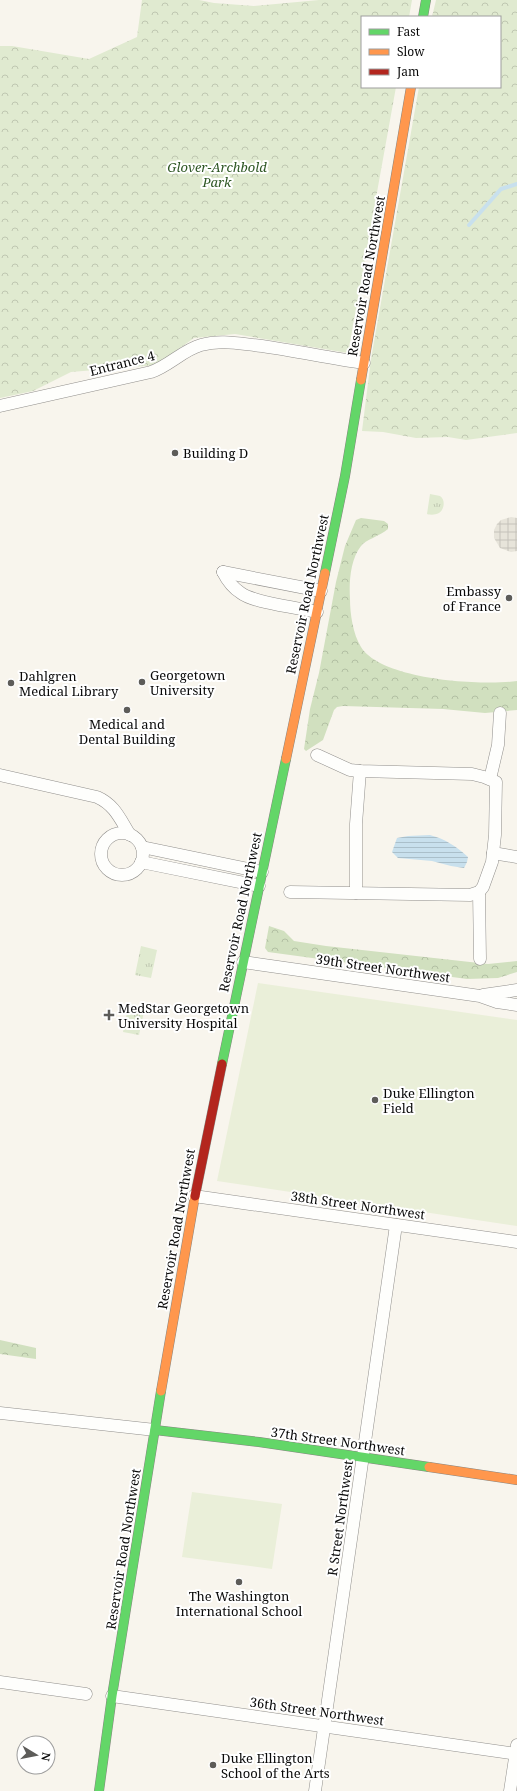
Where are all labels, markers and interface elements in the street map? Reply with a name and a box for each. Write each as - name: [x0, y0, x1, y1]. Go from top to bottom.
- legend: [361, 16, 501, 88]
- text: Fast: [397, 23, 420, 40]
- text: Slow: [397, 43, 425, 60]
- text: Jam: [396, 63, 419, 80]
- park label: Glover-Archbold Park: [167, 158, 267, 191]
- street label: Reservoir Road Northwest: [343, 194, 389, 358]
- street label: Entrance 4: [87, 346, 157, 380]
- place label: Building D: [183, 444, 248, 462]
- marker: Building D: [170, 448, 180, 458]
- street label: Reservoir Road Northwest: [281, 512, 333, 675]
- place label: Embassy of France: [443, 582, 502, 615]
- marker: Embassy of France: [504, 593, 514, 603]
- place label: Georgetown University: [150, 666, 226, 699]
- place label: Dahlgren Medical Library: [19, 667, 119, 700]
- marker: Georgetown University: [137, 677, 147, 687]
- marker: Dahlgren Medical Library: [6, 678, 16, 688]
- marker: Medical and Dental Building: [122, 705, 132, 715]
- place label: Medical and Dental Building: [79, 715, 175, 748]
- street label: Reservoir Road Northwest: [214, 830, 266, 993]
- street label: 39th Street Northwest: [315, 950, 452, 986]
- place label: MedStar Georgetown University Hospital: [118, 999, 250, 1032]
- marker: MedStar Georgetown University Hospital: [103, 1009, 115, 1021]
- place label: Duke Ellington Field: [383, 1084, 475, 1117]
- marker: Duke Ellington Field: [370, 1095, 380, 1105]
- street label: Reservoir Road Northwest: [153, 1147, 199, 1311]
- street label: 38th Street Northwest: [290, 1187, 427, 1223]
- street label: 37th Street Northwest: [270, 1423, 407, 1459]
- street label: R Street Northwest: [323, 1459, 357, 1577]
- street label: Reservoir Road Northwest: [101, 1467, 145, 1631]
- marker: The Washington International School: [234, 1577, 244, 1587]
- place label: The Washington International School: [176, 1587, 302, 1620]
- street label: 36th Street Northwest: [249, 1693, 386, 1729]
- north arrow: [16, 1735, 56, 1775]
- place label: Duke Ellington School of the Arts: [221, 1749, 330, 1782]
- text: N: [38, 1751, 54, 1763]
- marker: Duke Ellington School of the Arts: [208, 1760, 218, 1770]

